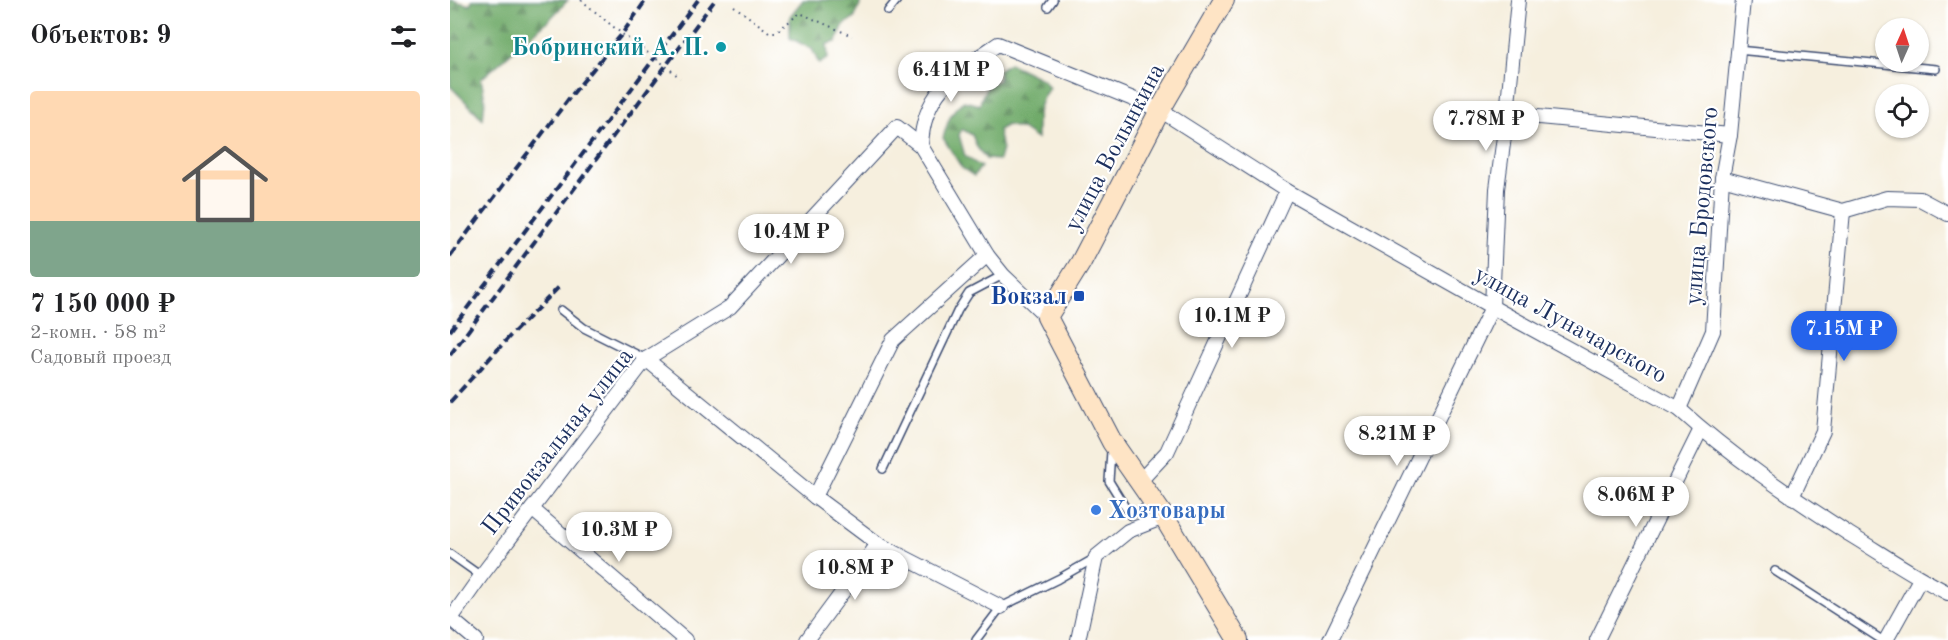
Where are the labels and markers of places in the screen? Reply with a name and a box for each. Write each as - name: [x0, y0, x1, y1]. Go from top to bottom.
- place label: Бобринский А. П.: [512, 37, 709, 61]
- marker: Бобринский А. П.: [714, 40, 728, 54]
- pin: 6.41M ₽: [896, 52, 1006, 103]
- pin: 7.78M ₽: [1431, 101, 1541, 152]
- pin: 10.4M ₽: [736, 214, 846, 265]
- place label: Вокзал: [990, 286, 1067, 310]
- marker: Вокзал: [1072, 289, 1086, 303]
- pin: 10.1M ₽: [1177, 298, 1287, 349]
- pin: 7.15M ₽: [1789, 311, 1899, 362]
- pin: 8.21M ₽: [1342, 416, 1452, 467]
- pin: 8.06M ₽: [1581, 477, 1691, 528]
- place label: Хозтовары: [1108, 500, 1226, 524]
- marker: Хозтовары: [1089, 503, 1103, 517]
- pin: 10.3M ₽: [564, 512, 674, 563]
- pin: 10.8M ₽: [800, 550, 910, 601]

